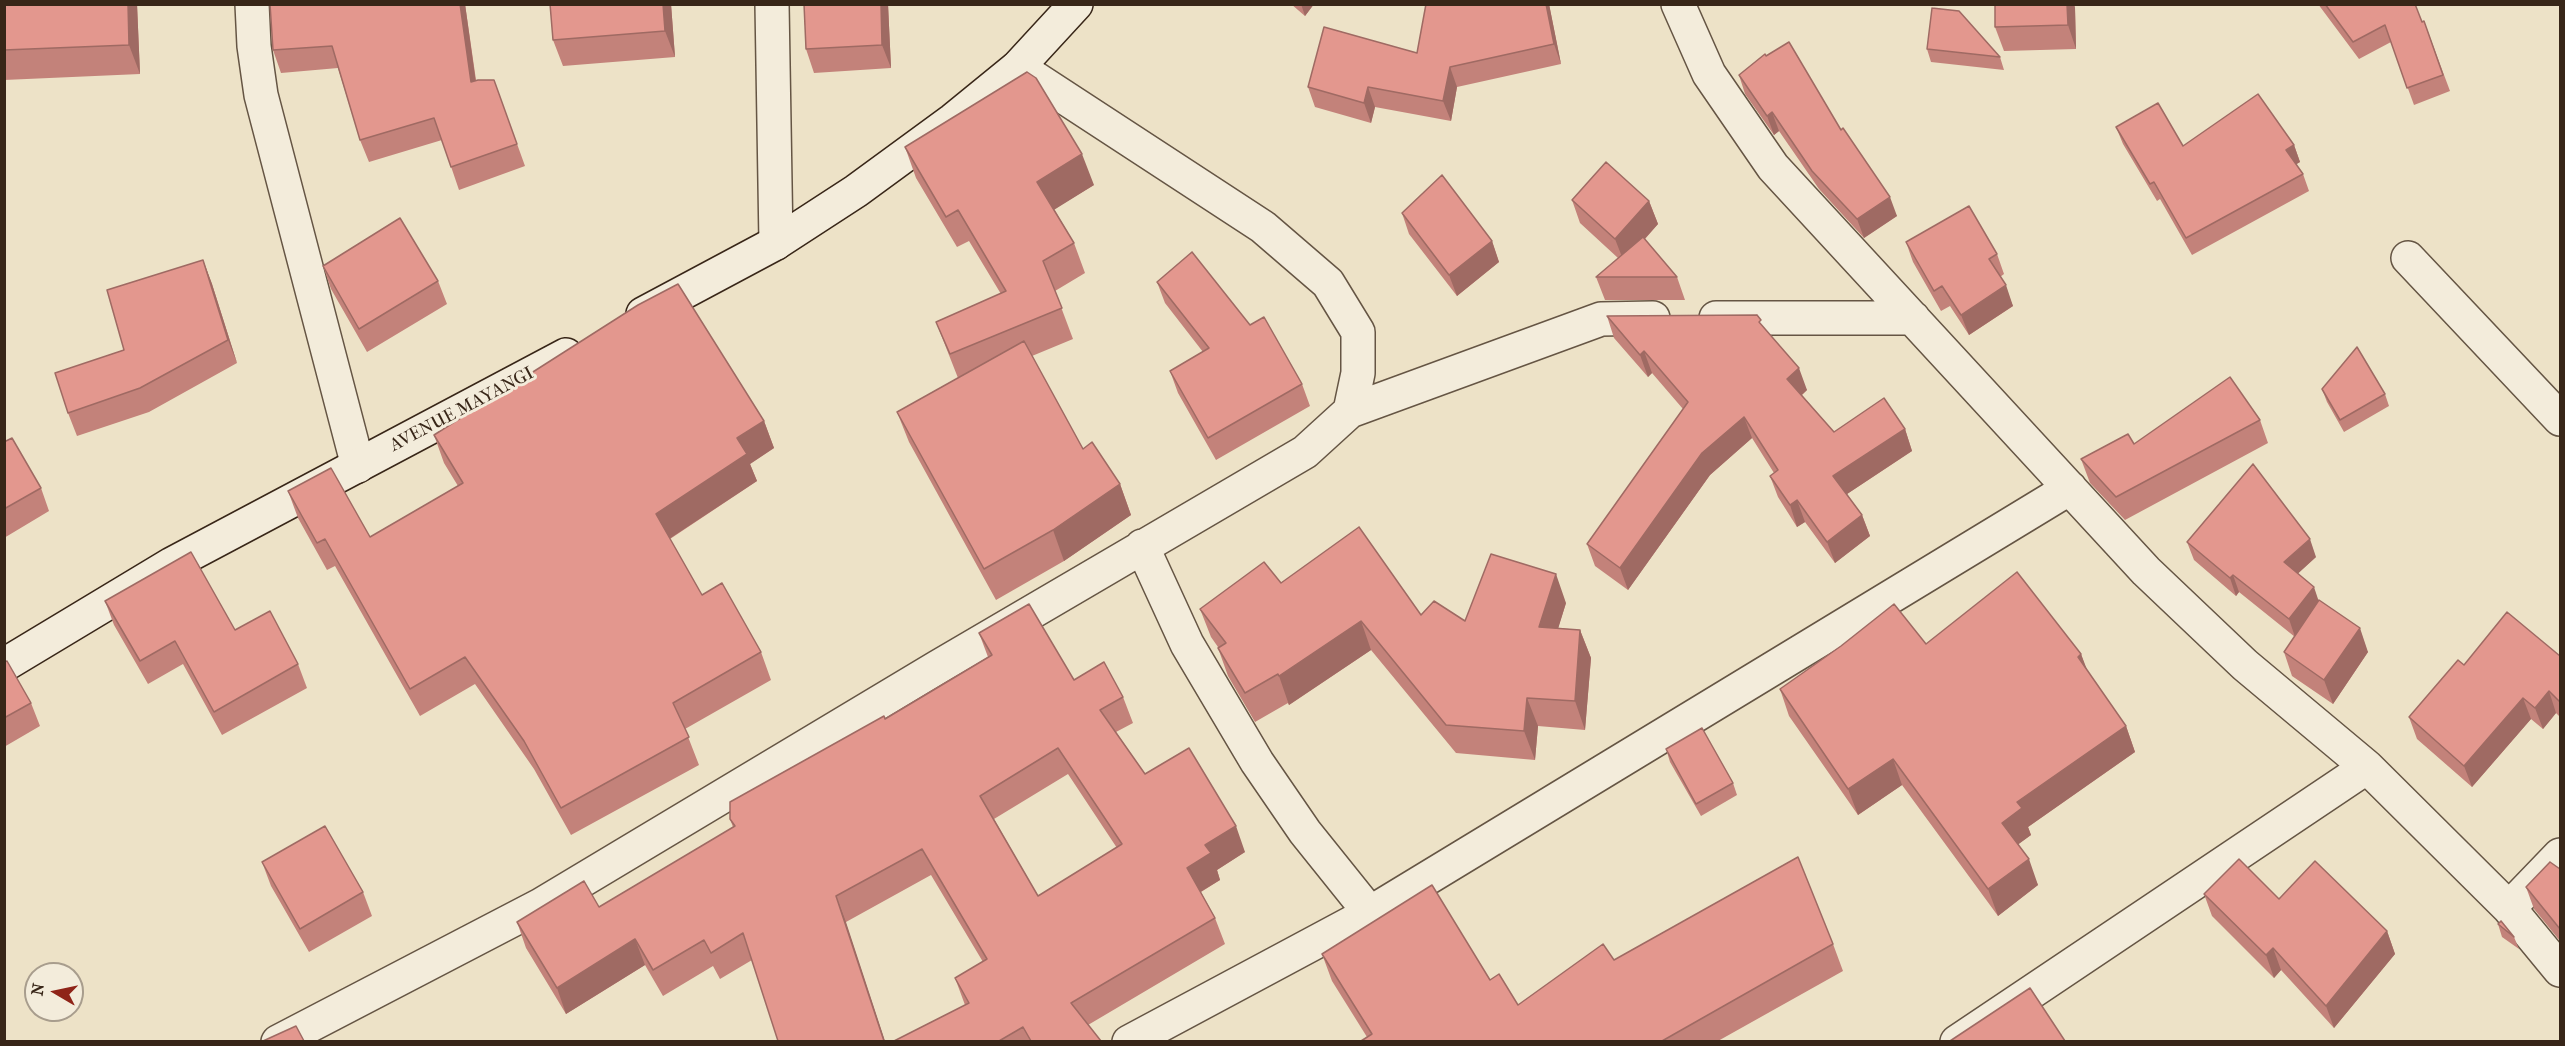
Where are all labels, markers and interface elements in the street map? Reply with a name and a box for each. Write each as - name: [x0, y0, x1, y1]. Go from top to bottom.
- street label: AVENUE MAYANGI: [386, 363, 538, 457]
- north arrow: [24, 962, 84, 1022]
- text: N: [27, 982, 48, 997]

